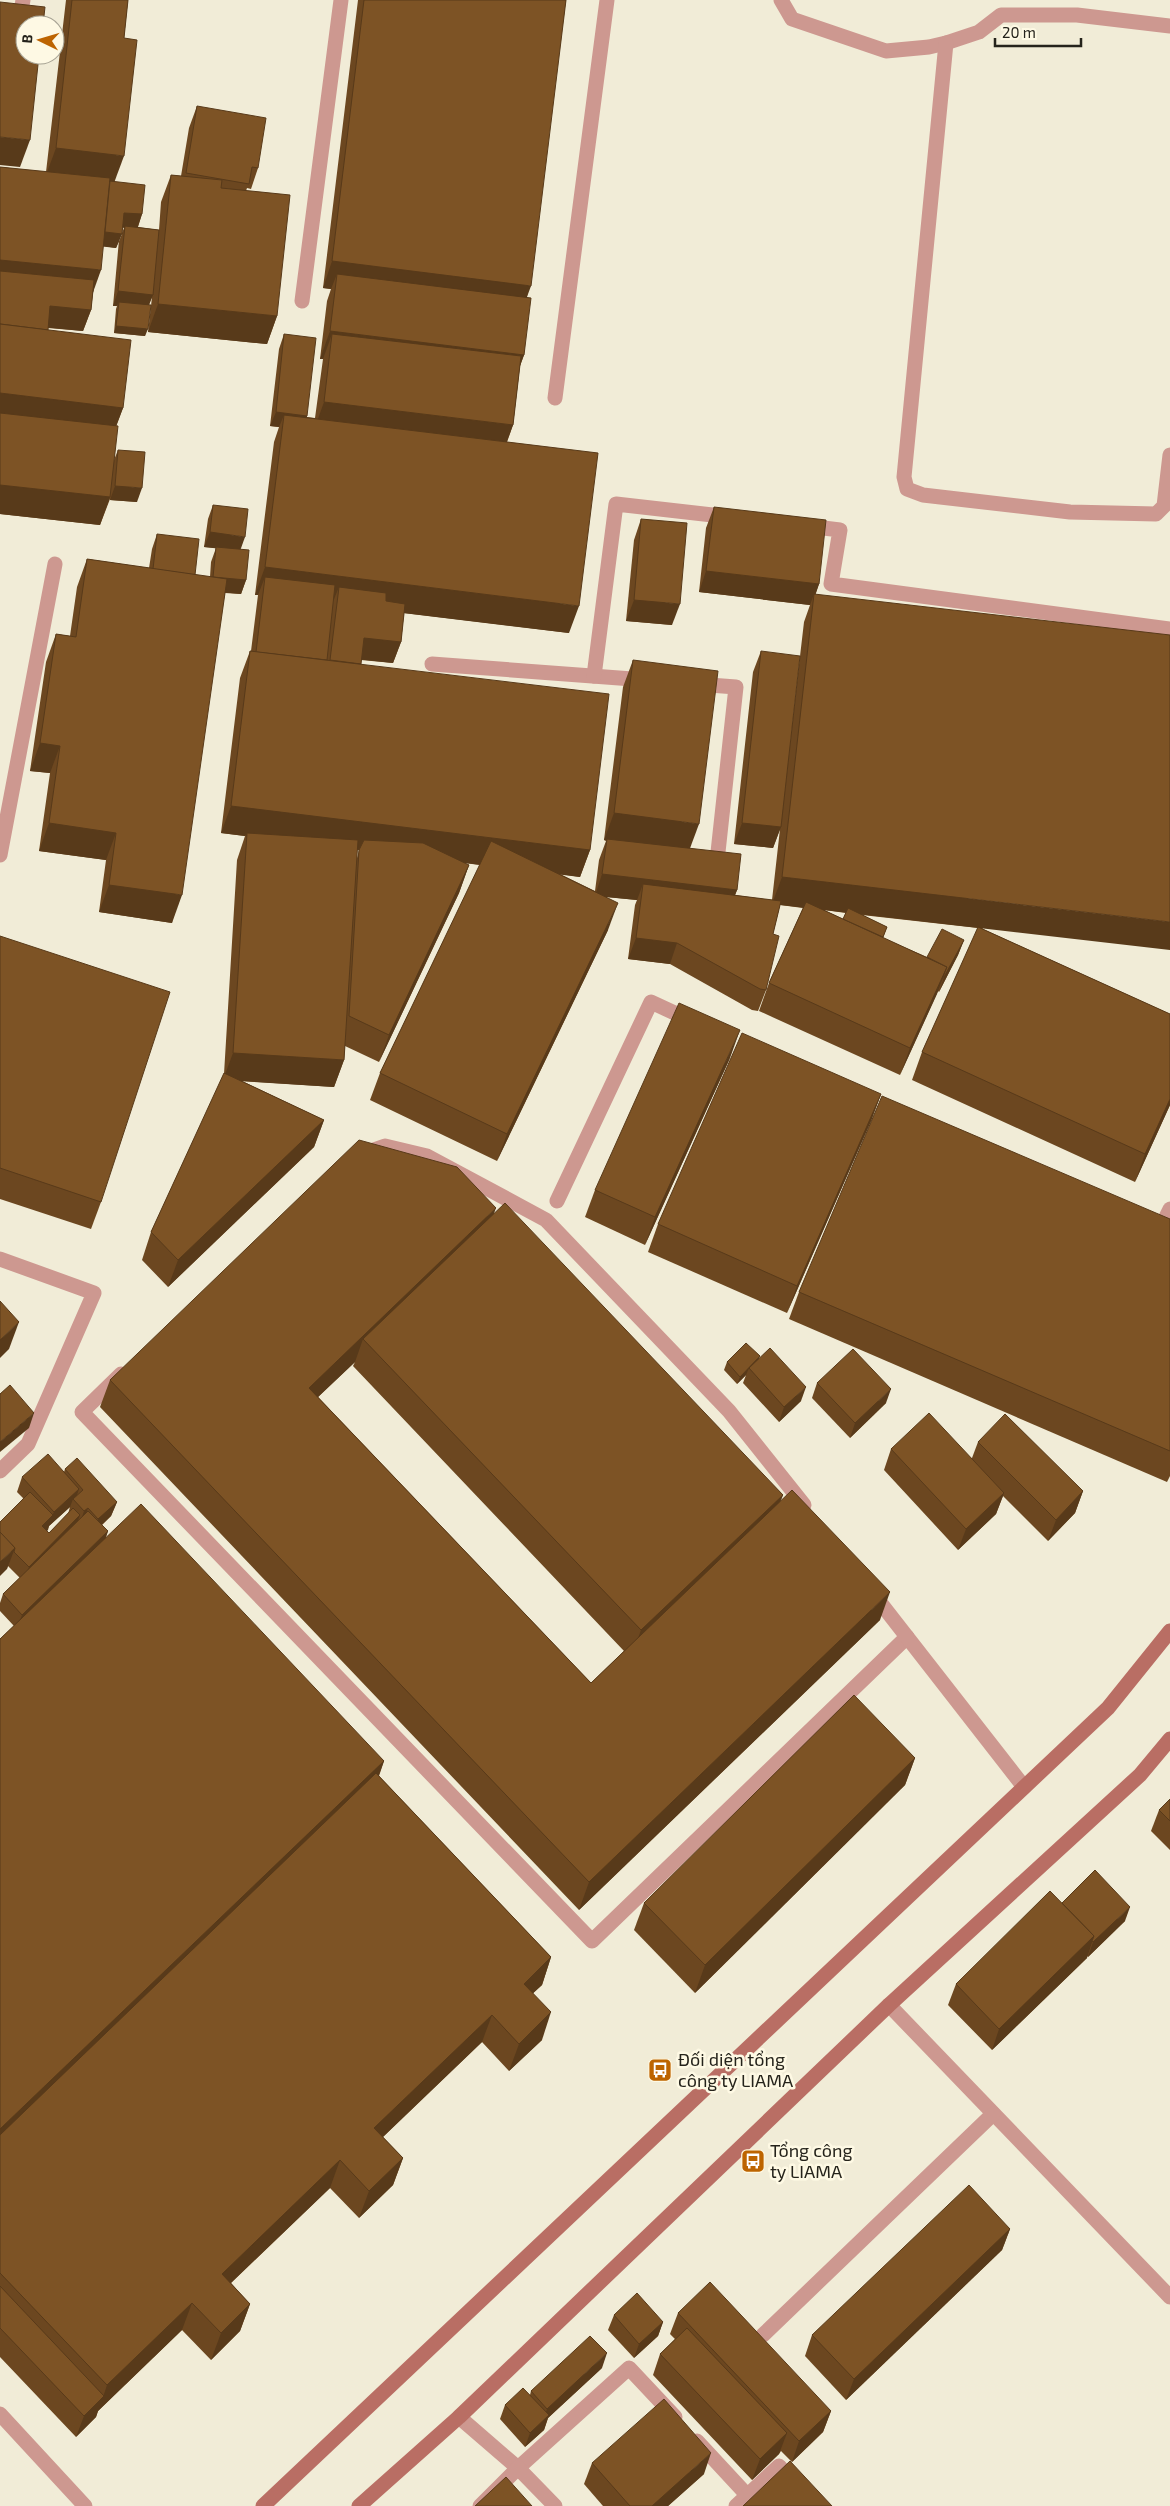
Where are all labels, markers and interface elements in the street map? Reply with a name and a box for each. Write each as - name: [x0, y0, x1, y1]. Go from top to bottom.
- north arrow: [15, 15, 65, 65]
- scale bar: [995, 15, 1081, 47]
- text: 20 m: [1002, 23, 1036, 41]
- text: B: [18, 34, 35, 44]
- place label: Đối diện tổng công ty LIAMA: [678, 2048, 794, 2091]
- bus stop icon: Đối diện tổng công ty LIAMA: [647, 2057, 673, 2083]
- place label: Tổng công ty LIAMA: [770, 2139, 853, 2182]
- bus stop icon: Tổng công ty LIAMA: [740, 2148, 766, 2174]

